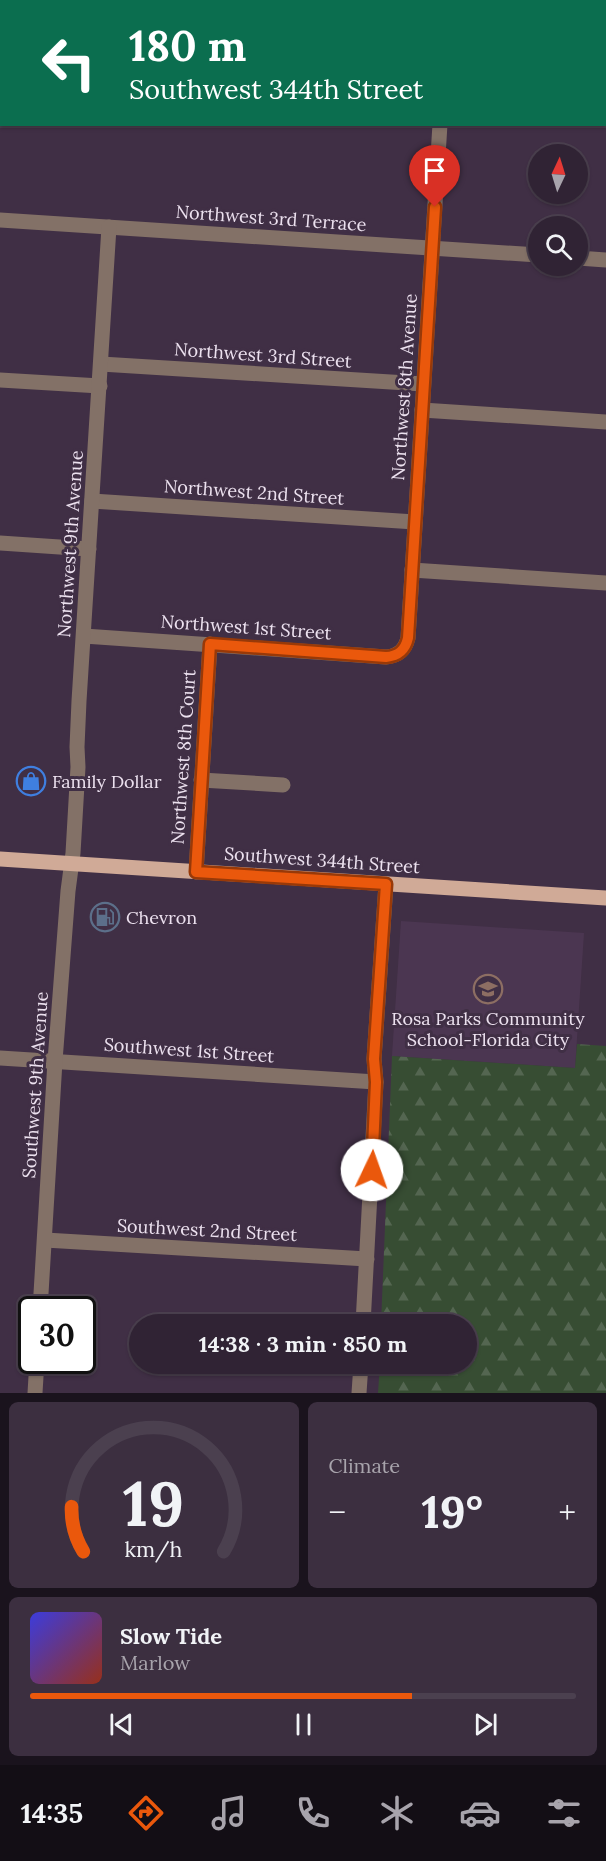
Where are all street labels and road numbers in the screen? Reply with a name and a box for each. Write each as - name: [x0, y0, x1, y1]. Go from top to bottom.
- street label: Northwest 3rd Terrace: [175, 200, 367, 236]
- street label: Northwest 8th Avenue: [386, 293, 422, 481]
- street label: Northwest 3rd Street: [173, 337, 353, 373]
- street label: Northwest 9th Avenue: [52, 449, 88, 638]
- street label: Northwest 2nd Street: [163, 474, 345, 510]
- street label: Northwest 1st Street: [160, 610, 332, 644]
- street label: Northwest 8th Court: [165, 669, 201, 845]
- street label: Southwest 344th Street: [223, 842, 421, 878]
- street label: Southwest 9th Avenue: [17, 991, 53, 1179]
- street label: Southwest 1st Street: [103, 1033, 275, 1067]
- street label: Southwest 2nd Street: [116, 1214, 298, 1246]

